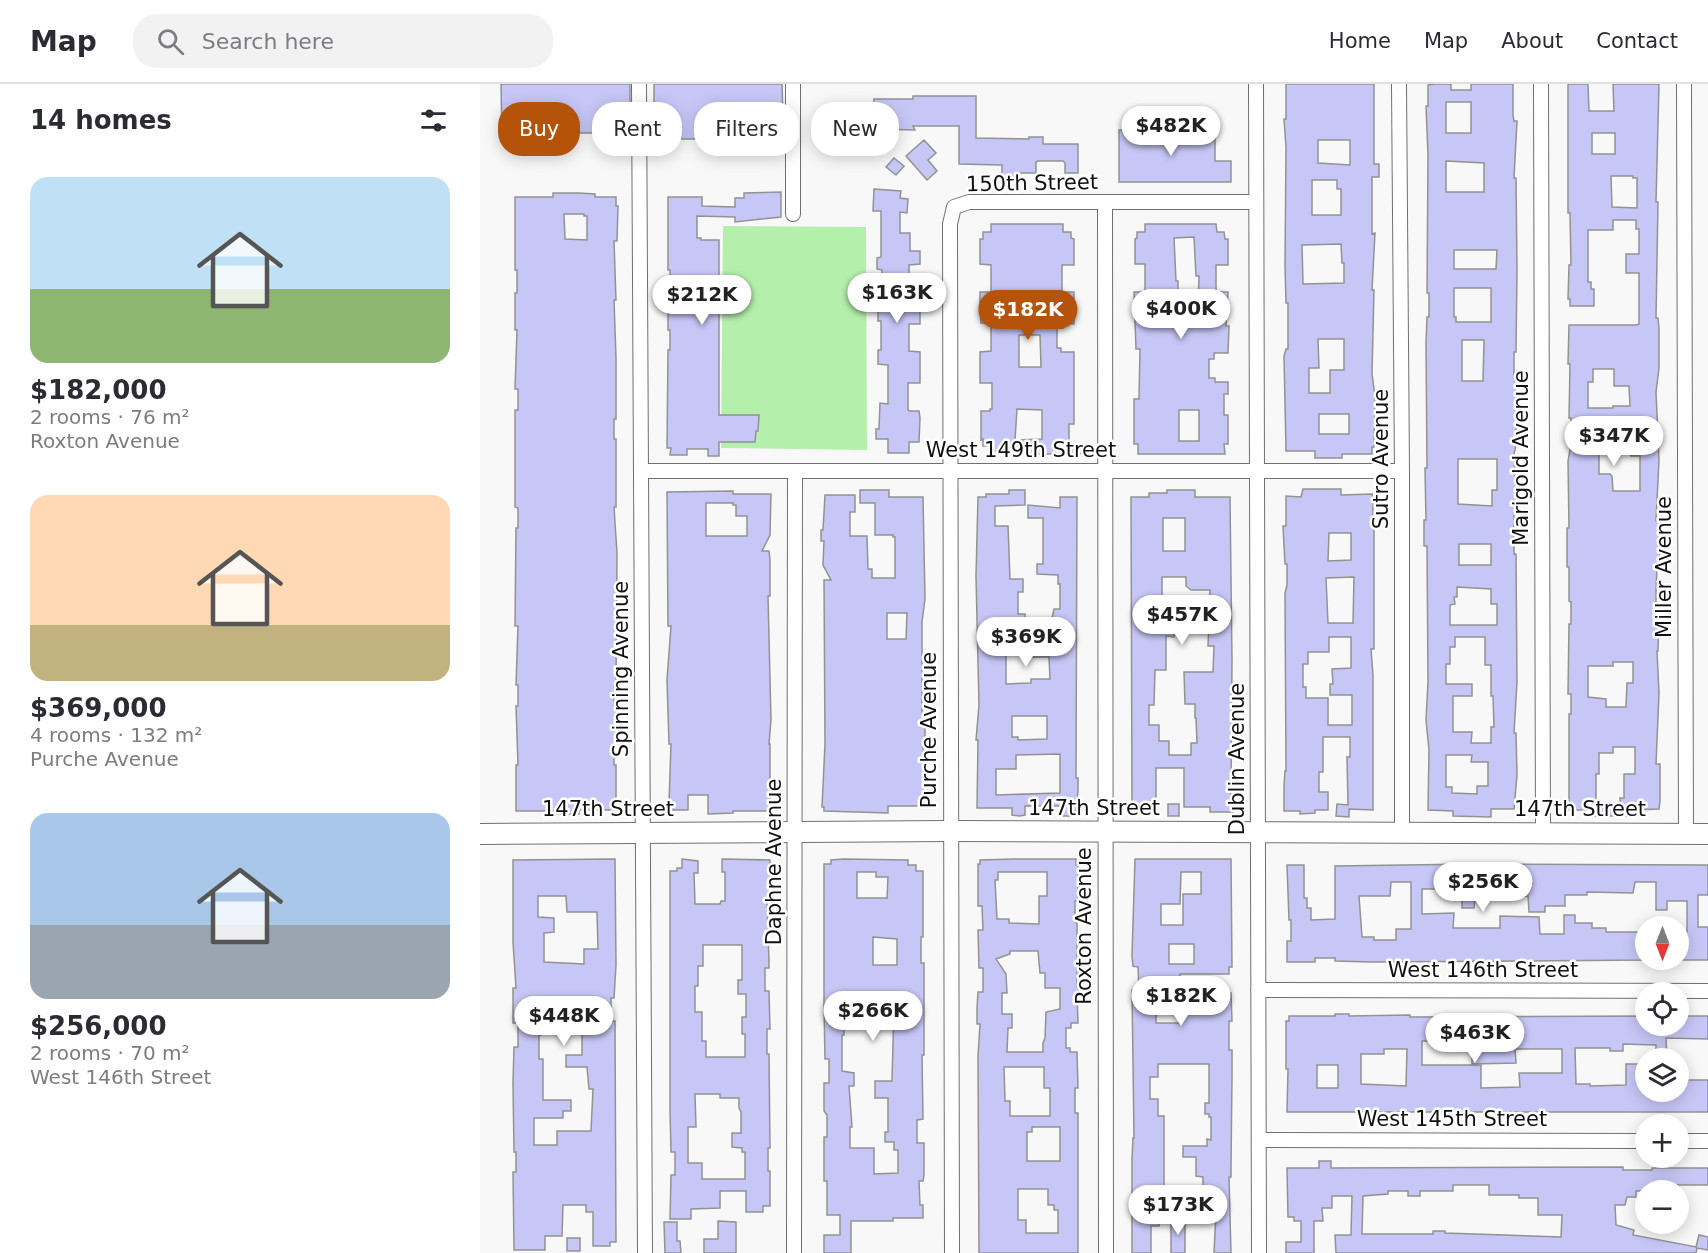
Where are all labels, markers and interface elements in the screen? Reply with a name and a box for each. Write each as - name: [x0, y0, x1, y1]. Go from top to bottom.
- search box: [133, 14, 553, 68]
- text: Map: [30, 25, 97, 58]
- icon: search: [154, 25, 187, 58]
- text: Search here: [202, 29, 334, 54]
- text: Home: [1329, 29, 1391, 53]
- text: Map: [1424, 29, 1468, 53]
- text: About: [1501, 29, 1563, 53]
- text: Contact: [1596, 29, 1678, 53]
- chip: Buy: [498, 102, 580, 156]
- chip: Rent: [592, 102, 682, 156]
- chip: Filters: [694, 102, 799, 156]
- chip: New: [811, 102, 899, 156]
- icon: filters: [417, 104, 450, 137]
- text: 14 homes: [30, 105, 172, 135]
- pin: $482K: [1129, 106, 1213, 157]
- text: $482K: [1135, 113, 1207, 137]
- street label: 150th Street: [966, 170, 1098, 196]
- icon: home: [186, 216, 294, 324]
- pin: $163K: [855, 273, 939, 324]
- pin: $212K: [660, 275, 744, 326]
- text: $163K: [861, 280, 933, 304]
- text: $212K: [666, 282, 738, 306]
- pin: $400K: [1139, 289, 1223, 340]
- pin: $182K: [986, 290, 1070, 341]
- text: $400K: [1145, 296, 1217, 320]
- text: $182K: [992, 297, 1064, 321]
- street label: Marigold Avenue: [1509, 370, 1533, 546]
- text: $182,000: [30, 375, 167, 405]
- street label: Sutro Avenue: [1369, 389, 1393, 529]
- text: 2 rooms · 76 m²: [30, 405, 190, 429]
- pin: $347K: [1572, 416, 1656, 467]
- text: $347K: [1578, 423, 1650, 447]
- text: Roxton Avenue: [30, 429, 180, 453]
- street label: West 149th Street: [926, 438, 1116, 462]
- street label: Miller Avenue: [1652, 496, 1676, 638]
- icon: home: [186, 534, 294, 642]
- street label: Spinning Avenue: [609, 581, 633, 757]
- pin: $457K: [1140, 595, 1224, 646]
- text: $457K: [1146, 602, 1218, 626]
- pin: $369K: [984, 617, 1068, 668]
- text: $369K: [990, 624, 1062, 648]
- street label: Purche Avenue: [917, 652, 941, 808]
- street label: Dublin Avenue: [1225, 683, 1249, 835]
- text: $369,000: [30, 693, 167, 723]
- text: 4 rooms · 132 m²: [30, 723, 202, 747]
- text: Purche Avenue: [30, 747, 179, 771]
- street label: Daphne Avenue: [762, 779, 786, 945]
- street label: 147th Street: [1028, 796, 1160, 820]
- street label: 147th Street: [542, 797, 674, 821]
- street label: 147th Street: [1514, 797, 1646, 821]
- street label: Roxton Avenue: [1072, 847, 1096, 1005]
- icon: home: [186, 852, 294, 960]
- pin: $256K: [1441, 862, 1525, 913]
- text: $256K: [1447, 869, 1519, 893]
- north arrow: [1635, 916, 1689, 970]
- map controls: [1635, 916, 1689, 1234]
- street label: West 146th Street: [1388, 958, 1578, 982]
- pin: $182K: [1139, 976, 1223, 1027]
- button: locate: [1635, 982, 1689, 1036]
- text: $182K: [1145, 983, 1217, 1007]
- pin: $266K: [831, 991, 915, 1042]
- pin: $448K: [522, 996, 606, 1047]
- text: $266K: [837, 998, 909, 1022]
- text: $448K: [528, 1003, 600, 1027]
- text: $256,000: [30, 1011, 167, 1041]
- pin: $463K: [1433, 1013, 1517, 1064]
- text: $463K: [1439, 1020, 1511, 1044]
- text: 2 rooms · 70 m²: [30, 1041, 190, 1065]
- button: layers: [1635, 1048, 1689, 1102]
- text: West 146th Street: [30, 1065, 211, 1089]
- street label: West 145th Street: [1357, 1107, 1547, 1131]
- button: +: [1635, 1114, 1689, 1168]
- button: −: [1635, 1180, 1689, 1234]
- pin: $173K: [1136, 1185, 1220, 1236]
- text: $173K: [1142, 1192, 1214, 1216]

